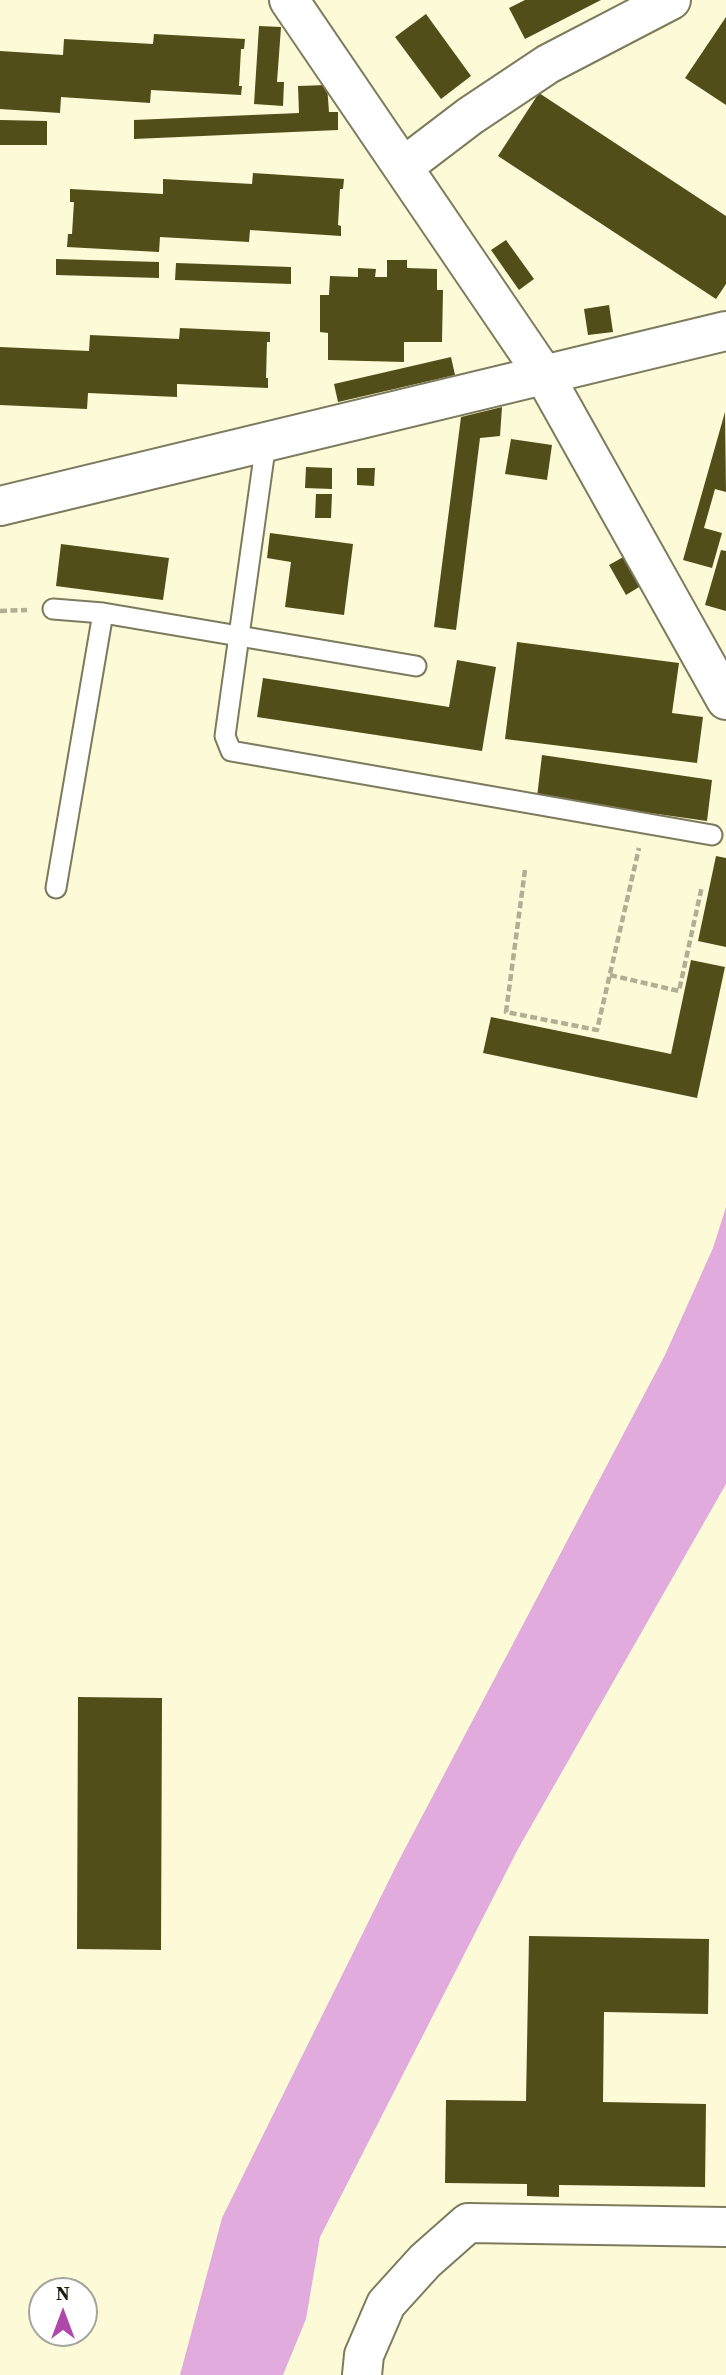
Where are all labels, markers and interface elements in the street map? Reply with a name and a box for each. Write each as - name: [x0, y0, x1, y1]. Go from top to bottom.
- north arrow: [28, 2277, 98, 2347]
- text: N: [56, 2280, 70, 2306]

